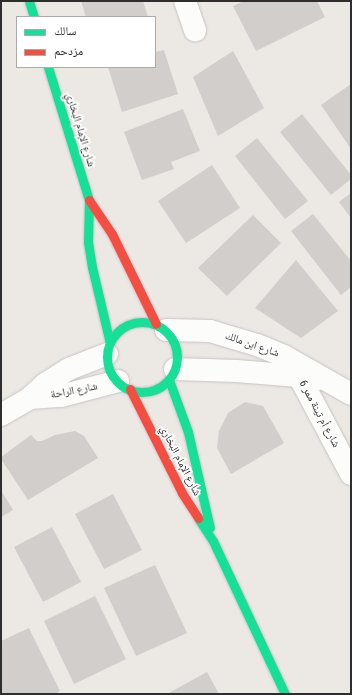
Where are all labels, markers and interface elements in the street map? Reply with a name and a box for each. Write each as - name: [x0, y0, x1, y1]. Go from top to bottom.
- legend: [16, 16, 156, 68]
- text: سالك: [54, 24, 76, 38]
- text: مزدحم: [54, 44, 83, 58]
- street label: شارع الإمام البخاري: [62, 91, 98, 169]
- street label: شارع ابن مالك: [223, 330, 281, 360]
- street label: شارع أم تينة ممر 6: [296, 378, 342, 450]
- street label: شارع الراحة: [49, 380, 99, 402]
- street label: شارع الإمام البخاري: [157, 424, 203, 498]

